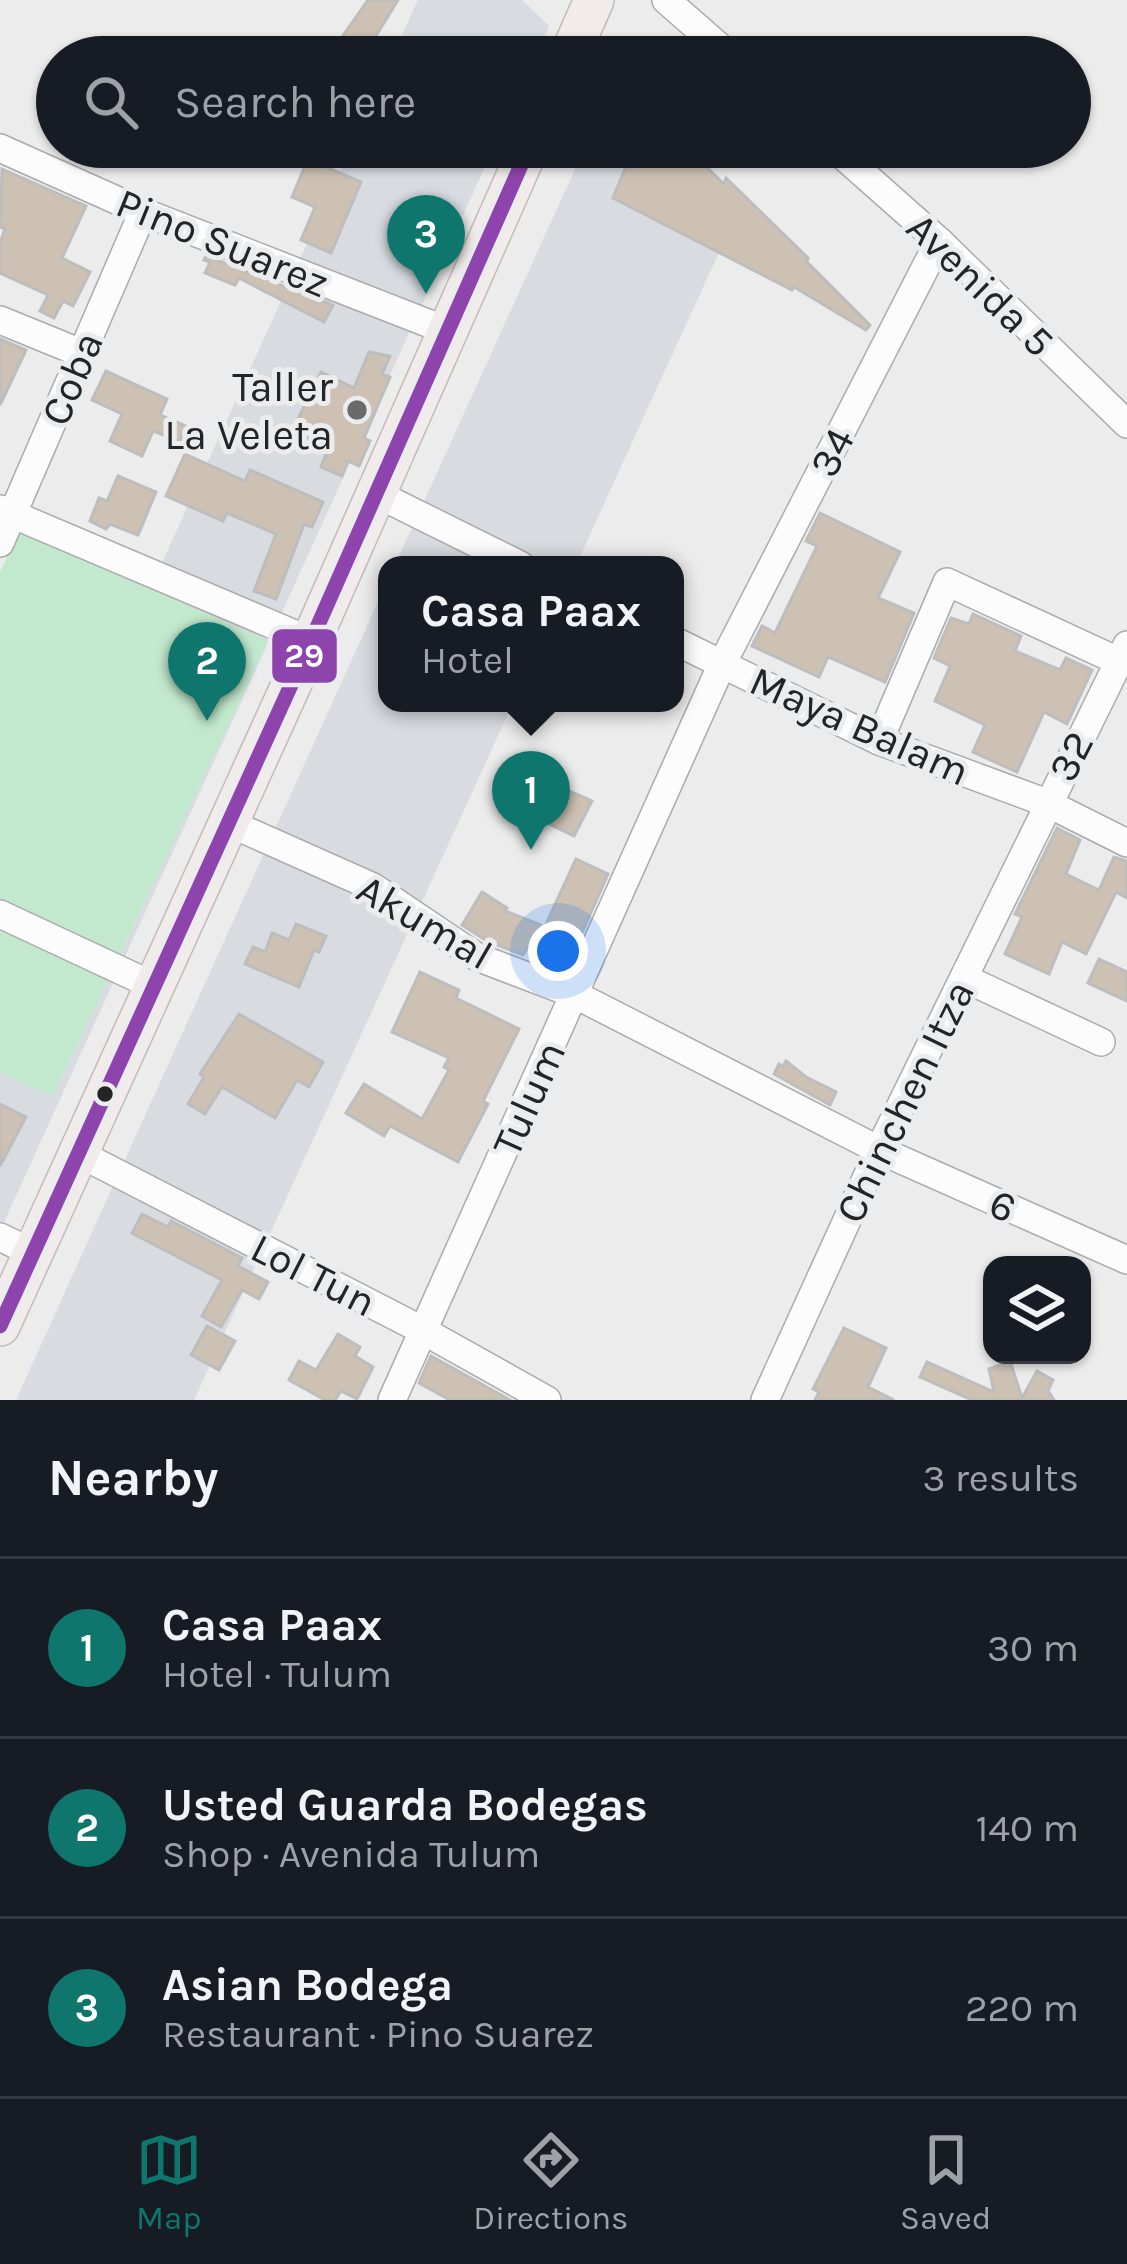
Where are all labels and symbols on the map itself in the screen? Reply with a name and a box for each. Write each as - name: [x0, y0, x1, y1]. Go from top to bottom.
- street label: Pino Suarez: [109, 178, 336, 308]
- pin: 3: [387, 195, 465, 294]
- street label: Avenida 5: [896, 202, 1064, 367]
- street label: Coba: [30, 324, 114, 433]
- place label: Taller La Veleta: [164, 362, 334, 460]
- marker: Taller La Veleta: [344, 397, 370, 423]
- street label: 34: [799, 420, 865, 485]
- pin: 2: [168, 622, 246, 721]
- line badge: 29: [270, 627, 339, 685]
- text: 29: [284, 637, 324, 675]
- street label: Maya Balam: [742, 655, 977, 796]
- street label: 32: [1037, 723, 1104, 790]
- pin: 1: [492, 751, 570, 850]
- street label: Akumal: [348, 863, 501, 980]
- your location: [528, 921, 588, 981]
- street label: Chinchen Itza: [825, 972, 985, 1231]
- street label: Tulum: [482, 1033, 576, 1163]
- unlabelled marker: [94, 1083, 116, 1105]
- street label: 6: [981, 1178, 1024, 1234]
- street label: Lol Tun: [243, 1222, 384, 1327]

